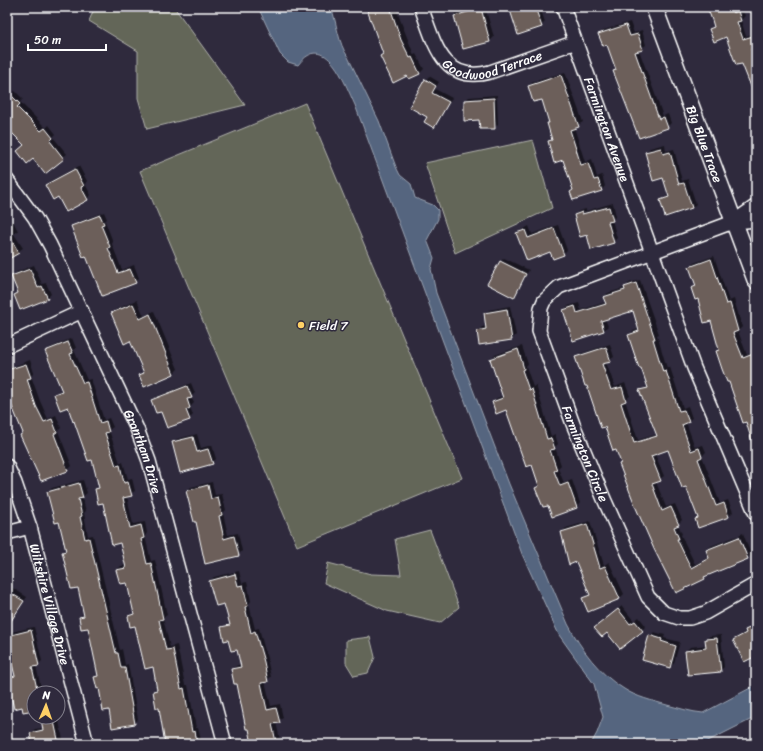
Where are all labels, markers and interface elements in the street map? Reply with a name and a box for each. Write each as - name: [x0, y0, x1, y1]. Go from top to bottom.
- scale bar: [28, 26, 106, 52]
- text: 50 m: [34, 29, 61, 51]
- street label: Goodwood Terrace: [437, 44, 546, 86]
- street label: Farmington Avenue: [577, 74, 636, 185]
- street label: Big Blue Trace: [680, 102, 730, 186]
- place label: Field 7: [309, 314, 349, 337]
- marker: Field 7: [296, 320, 306, 330]
- street label: Farmington Circle: [555, 402, 615, 506]
- street label: Grantham Drive: [117, 405, 168, 497]
- street label: Wiltshire Village Drive: [23, 541, 77, 668]
- north arrow: [26, 685, 66, 725]
- text: N: [41, 686, 51, 705]

